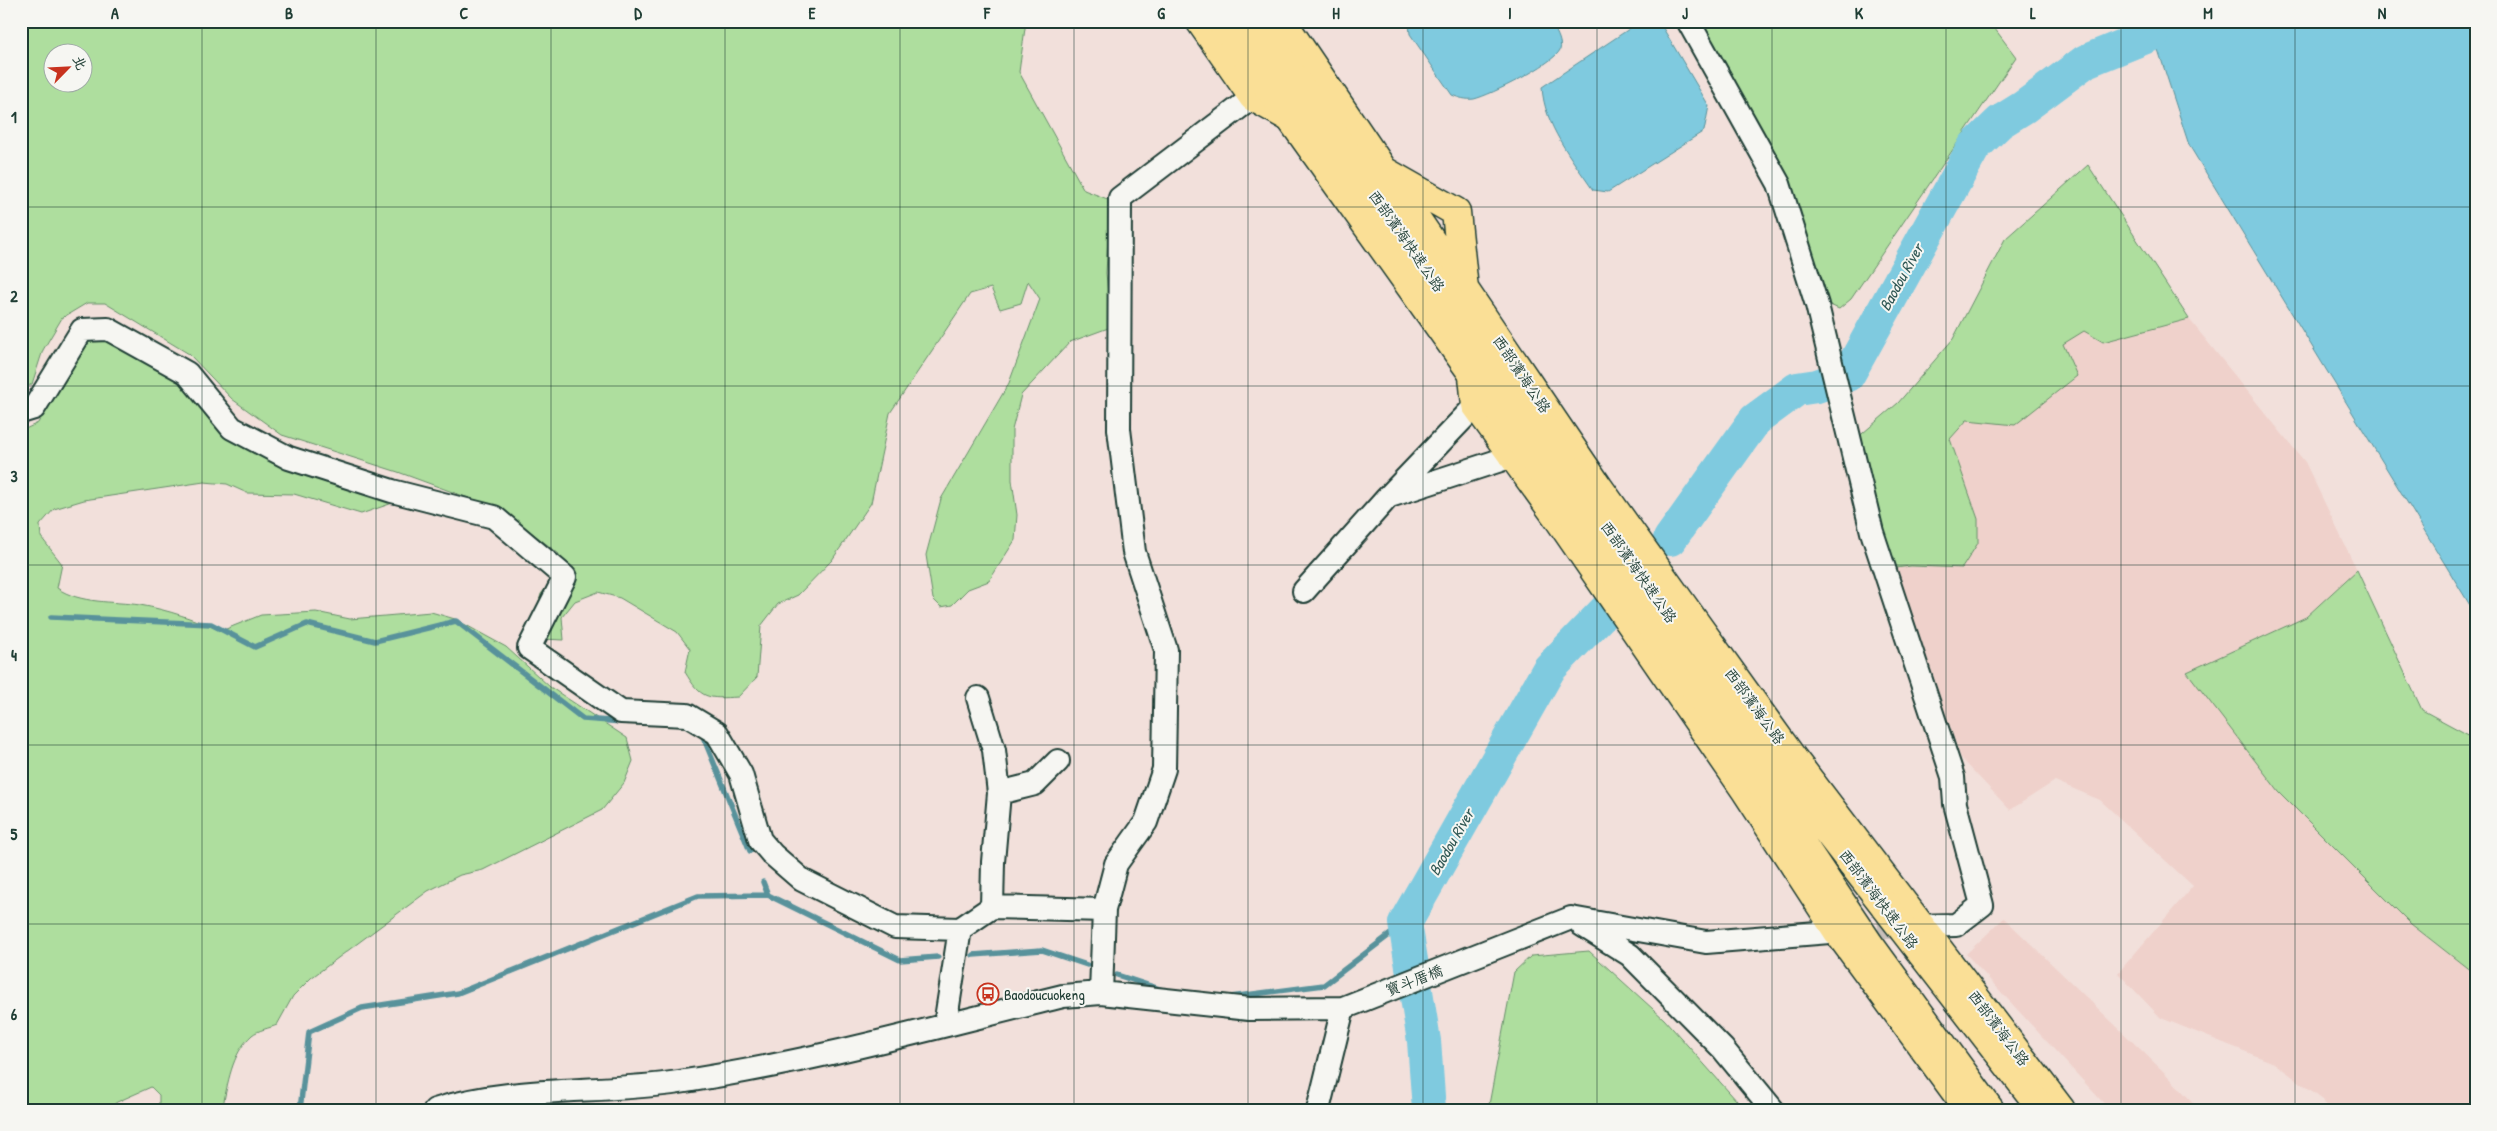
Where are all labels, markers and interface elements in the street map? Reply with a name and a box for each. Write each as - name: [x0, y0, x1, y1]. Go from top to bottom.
- text: A: [111, 2, 119, 24]
- text: B: [285, 2, 293, 24]
- text: C: [460, 2, 469, 24]
- text: D: [634, 2, 642, 24]
- text: E: [808, 2, 816, 24]
- text: F: [983, 2, 991, 24]
- text: G: [1157, 2, 1165, 24]
- text: H: [1332, 2, 1340, 24]
- text: I: [1508, 2, 1512, 24]
- text: J: [1682, 2, 1688, 24]
- text: K: [1855, 2, 1864, 24]
- text: L: [2030, 2, 2036, 24]
- text: M: [2203, 2, 2213, 24]
- text: N: [2378, 2, 2387, 24]
- north arrow: [42, 42, 92, 92]
- text: 北: [69, 52, 92, 73]
- text: 1: [11, 106, 17, 128]
- street label: 西部濱海快速公路: [1364, 186, 1450, 296]
- water label: Baodou River: [1874, 238, 1929, 314]
- text: 2: [10, 285, 18, 307]
- street label: 西部濱海公路: [1488, 331, 1556, 417]
- text: 3: [10, 465, 18, 487]
- street label: 西部濱海快速公路: [1596, 517, 1682, 627]
- text: 4: [11, 644, 17, 666]
- street label: 西部濱海公路: [1720, 663, 1790, 749]
- water label: Baodou River: [1423, 803, 1480, 879]
- text: 5: [11, 823, 18, 845]
- street label: 西部濱海快速公路: [1835, 845, 1923, 953]
- street label: 寶斗厝橋: [1382, 959, 1446, 1001]
- bus stop icon: Baodoucuokeng: [976, 982, 1000, 1006]
- place label: Baodoucuokeng: [1004, 984, 1085, 1005]
- street label: 西部濱海公路: [1964, 986, 2034, 1070]
- text: 6: [11, 1003, 18, 1025]

